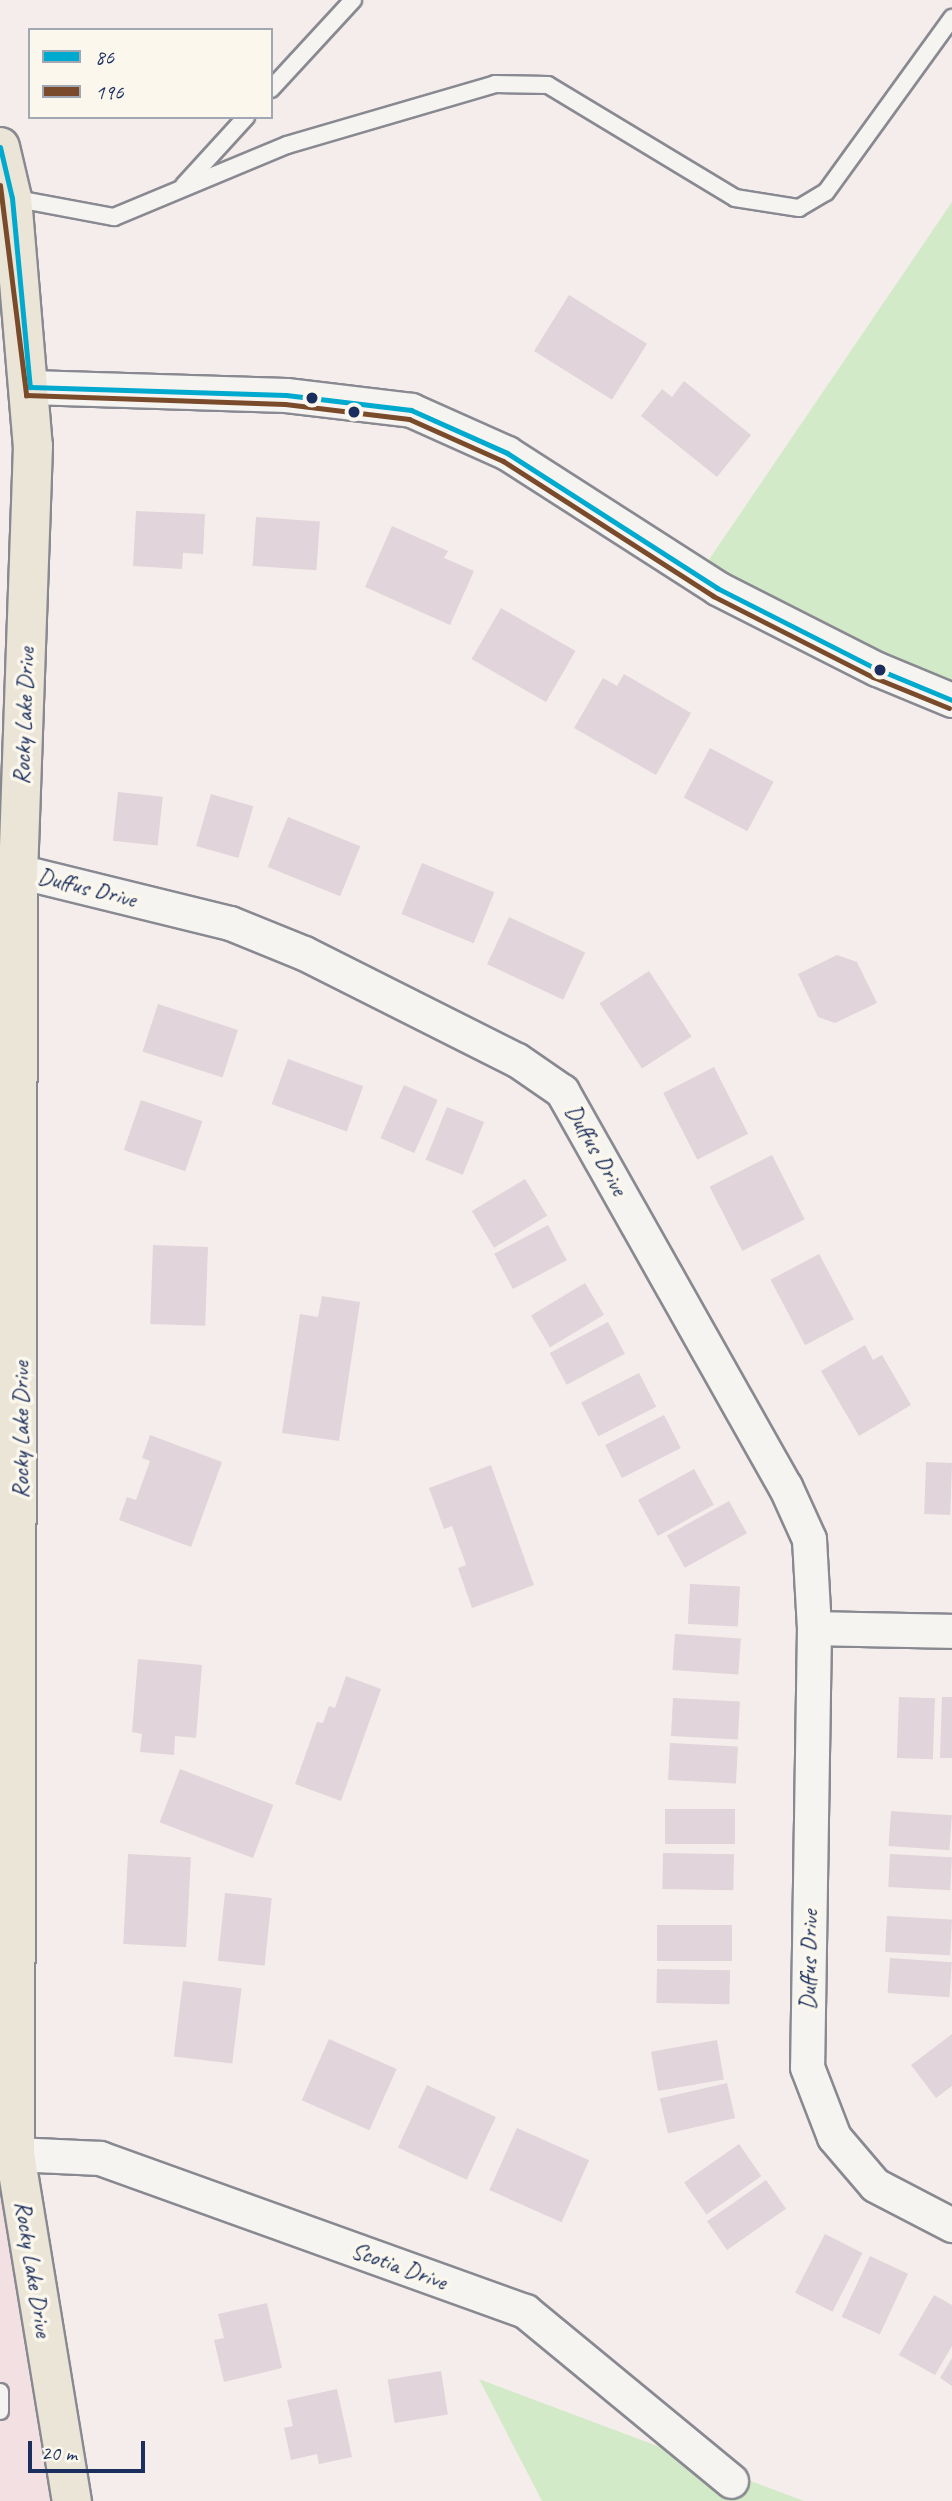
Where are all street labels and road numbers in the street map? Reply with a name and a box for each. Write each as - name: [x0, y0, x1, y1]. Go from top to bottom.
- street label: Rocky Lake Drive: [7, 646, 41, 786]
- street label: Duffus Drive: [35, 862, 139, 914]
- street label: Duffus Drive: [558, 1099, 634, 1201]
- street label: Rocky Lake Drive: [7, 1361, 35, 1499]
- street label: Duffus Drive: [794, 1909, 824, 2011]
- street label: Rocky Lake Drive: [8, 2198, 58, 2340]
- street label: Scotia Drive: [347, 2235, 451, 2297]

